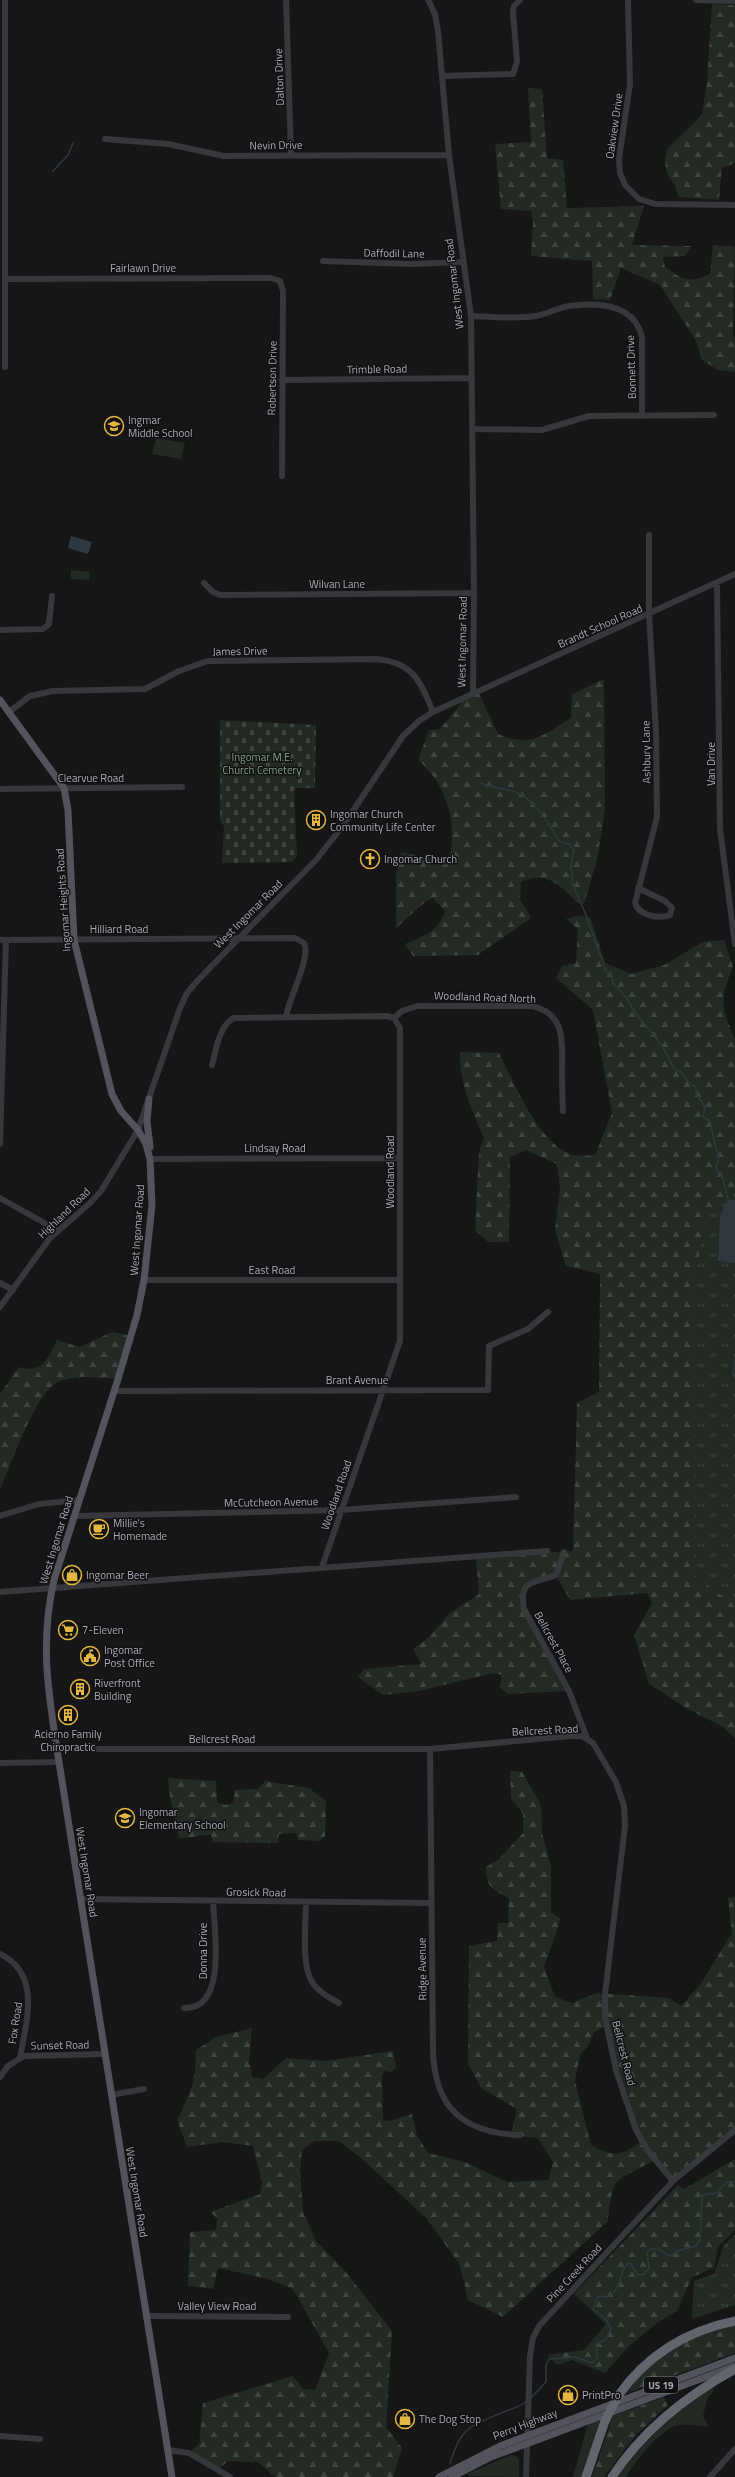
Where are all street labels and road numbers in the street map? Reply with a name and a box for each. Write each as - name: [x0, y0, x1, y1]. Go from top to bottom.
- street label: Dalton Drive: [270, 48, 288, 106]
- street label: Oakview Drive: [601, 92, 627, 160]
- street label: Nevin Drive: [249, 137, 303, 153]
- street label: West Ingomar Road: [440, 238, 468, 330]
- street label: Daffodil Lane: [363, 244, 425, 262]
- street label: Fairlawn Drive: [110, 260, 176, 276]
- street label: Bonnett Drive: [622, 334, 640, 399]
- street label: Robertson Drive: [263, 340, 281, 416]
- street label: Trimble Road: [347, 360, 407, 378]
- street label: Wilvan Lane: [309, 576, 365, 592]
- street label: West Ingomar Road: [453, 596, 471, 688]
- street label: Brandt School Road: [555, 600, 645, 652]
- street label: James Drive: [212, 643, 268, 659]
- street label: Ashbury Lane: [637, 720, 655, 784]
- street label: Van Drive: [703, 742, 719, 786]
- street label: Clearvue Road: [58, 770, 124, 786]
- street label: Ingomar Heights Road: [51, 848, 75, 952]
- street label: West Ingomar Road: [210, 876, 286, 952]
- street label: Hilliard Road: [90, 921, 148, 937]
- street label: Woodland Road North: [434, 987, 536, 1007]
- street label: Woodland Road: [382, 1135, 398, 1208]
- street label: Lindsay Road: [244, 1140, 306, 1156]
- street label: Highland Road: [34, 1184, 94, 1242]
- street label: West Ingomar Road: [126, 1184, 148, 1276]
- street label: East Road: [249, 1262, 296, 1278]
- street label: Brant Avenue: [326, 1372, 389, 1388]
- street label: Woodland Road: [317, 1458, 356, 1532]
- street label: McCutcheon Avenue: [224, 1493, 319, 1511]
- street label: West Ingomar Road: [35, 1494, 77, 1586]
- street label: Bellcrest Place: [531, 1609, 578, 1676]
- street label: Bellcrest Road: [511, 1720, 579, 1740]
- street label: Bellcrest Road: [189, 1731, 256, 1747]
- street label: West Ingomar Road: [72, 1826, 102, 1919]
- street label: Grosick Road: [226, 1883, 286, 1901]
- street label: Donna Drive: [195, 1922, 211, 1979]
- street label: Ridge Avenue: [413, 1937, 431, 2001]
- street label: Fox Road: [4, 2001, 26, 2045]
- street label: Bellcrest Road: [608, 2019, 640, 2087]
- street label: Sunset Road: [31, 2036, 90, 2054]
- street label: West Ingomar Road: [122, 2146, 152, 2239]
- street label: Pine Creek Road: [543, 2240, 606, 2306]
- street label: Valley View Road: [178, 2298, 257, 2314]
- road number: US 19: [644, 2377, 678, 2393]
- street label: Perry Highway: [490, 2404, 560, 2444]

